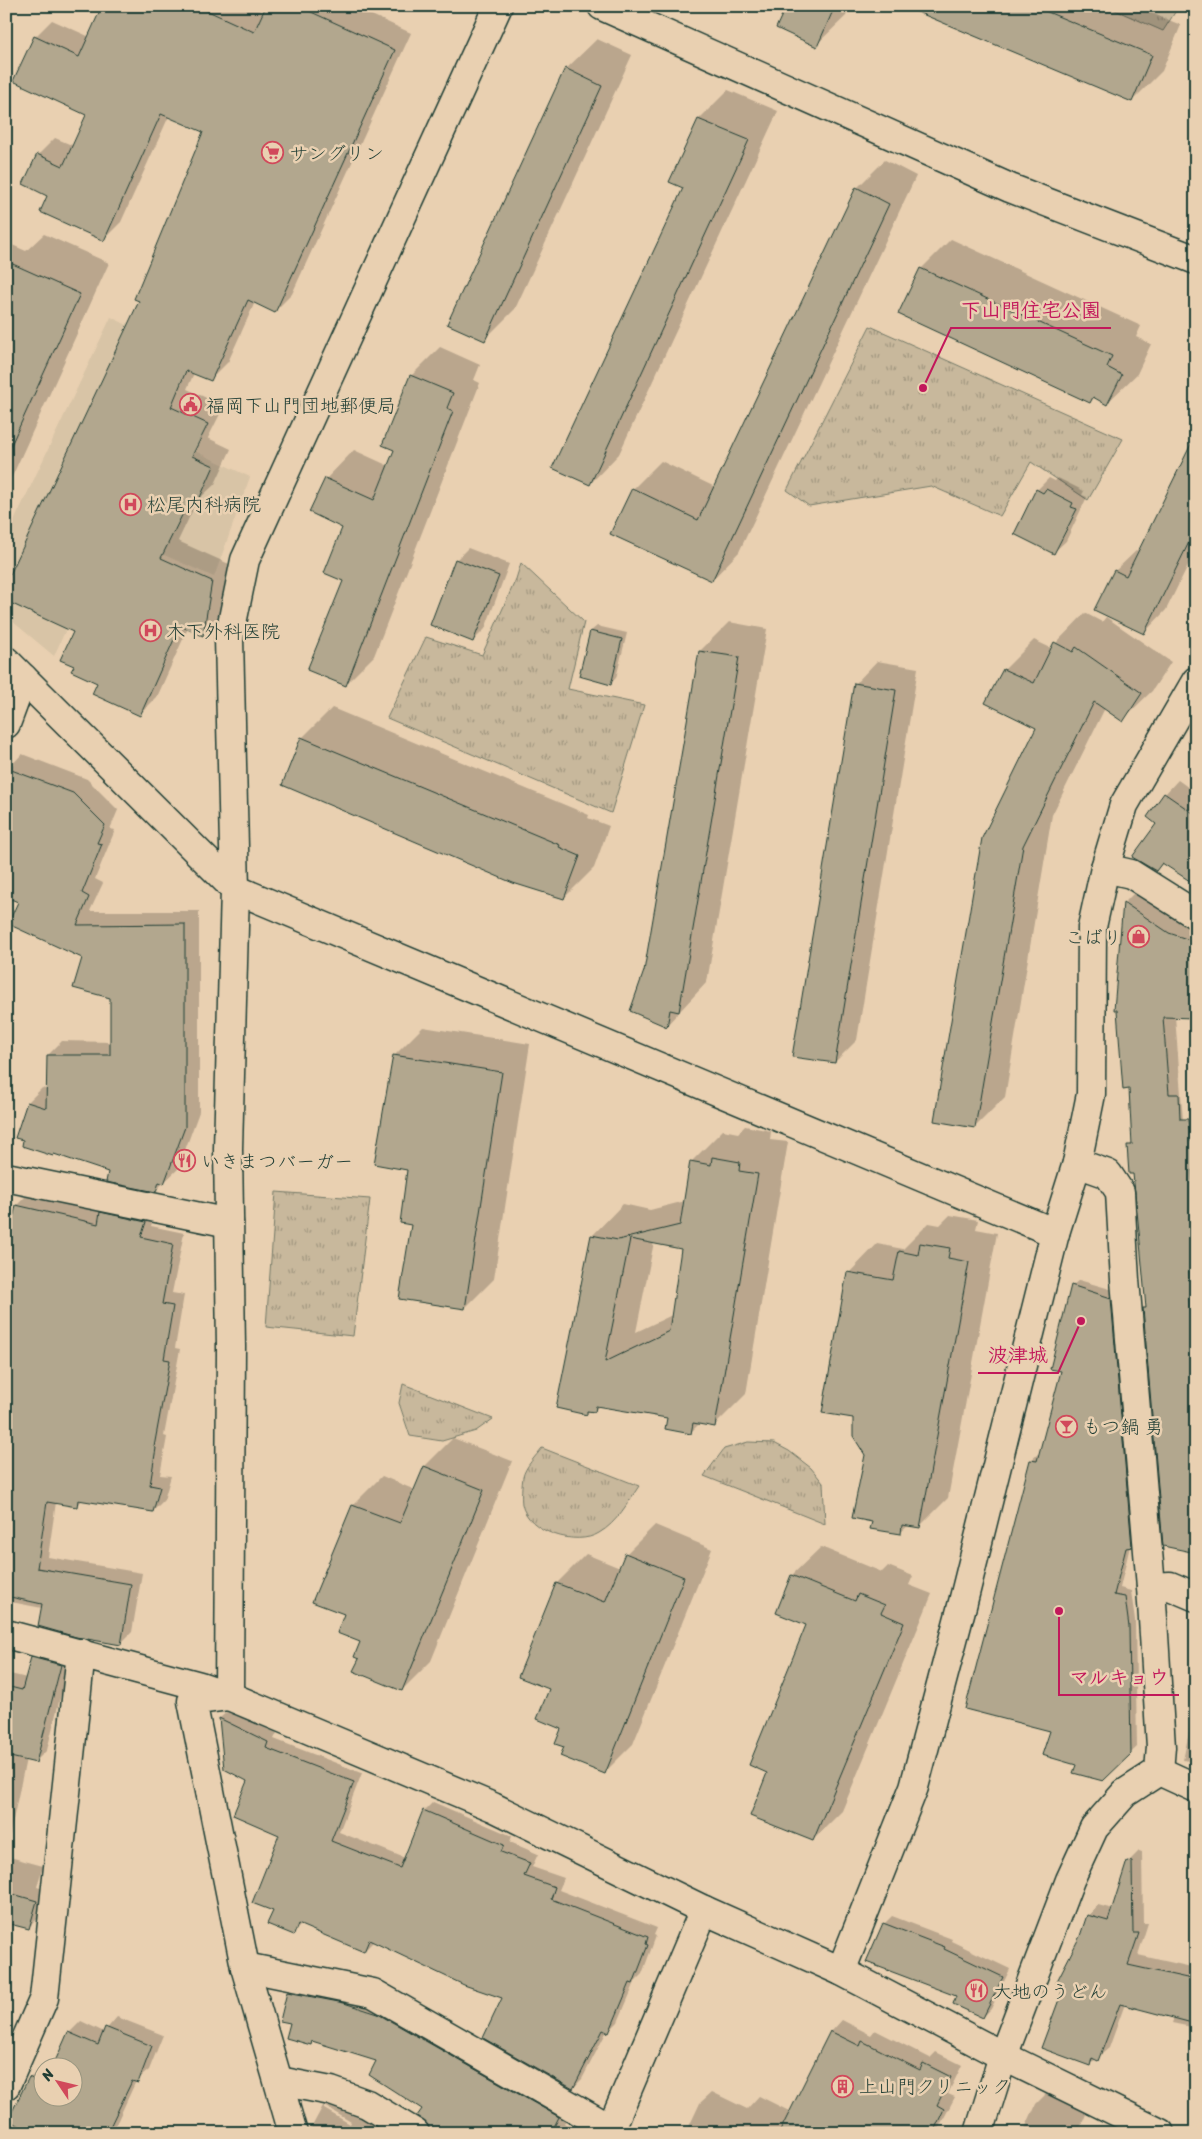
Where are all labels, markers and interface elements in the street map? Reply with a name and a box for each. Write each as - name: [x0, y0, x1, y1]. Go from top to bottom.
- place label: サングリン: [289, 137, 384, 170]
- supermarket icon: サングリン: [261, 141, 285, 165]
- callout: 下山門住宅公園: [951, 293, 1111, 328]
- text: 下山門住宅公園: [961, 293, 1101, 328]
- place label: 福岡下山門団地郵便局: [206, 389, 396, 422]
- public building icon: 福岡下山門団地郵便局: [178, 393, 202, 417]
- place label: 松尾内科病院: [147, 488, 261, 521]
- hospital icon: 松尾内科病院: [119, 492, 143, 516]
- place label: 木下外科医院: [166, 615, 280, 648]
- hospital icon: 木下外科医院: [138, 619, 162, 643]
- place label: こばり: [1065, 921, 1122, 954]
- shop icon: こばり: [1126, 925, 1150, 949]
- place label: いきまつバーガー: [201, 1145, 353, 1178]
- restaurant icon: いきまつバーガー: [173, 1149, 197, 1173]
- callout: 波津城: [978, 1338, 1058, 1373]
- text: 波津城: [988, 1338, 1048, 1373]
- place label: もつ鍋 勇: [1083, 1410, 1164, 1443]
- bar icon: もつ鍋 勇: [1055, 1414, 1079, 1438]
- callout: マルキョウ: [1059, 1660, 1179, 1695]
- text: マルキョウ: [1069, 1660, 1169, 1695]
- place label: 大地のうどん: [993, 1975, 1107, 2008]
- restaurant icon: 大地のうどん: [965, 1979, 989, 2003]
- north arrow: [32, 2056, 82, 2106]
- text: N: [34, 2063, 61, 2087]
- place label: 上山門クリニック: [859, 2070, 1011, 2103]
- building icon: 上山門クリニック: [831, 2074, 855, 2098]

